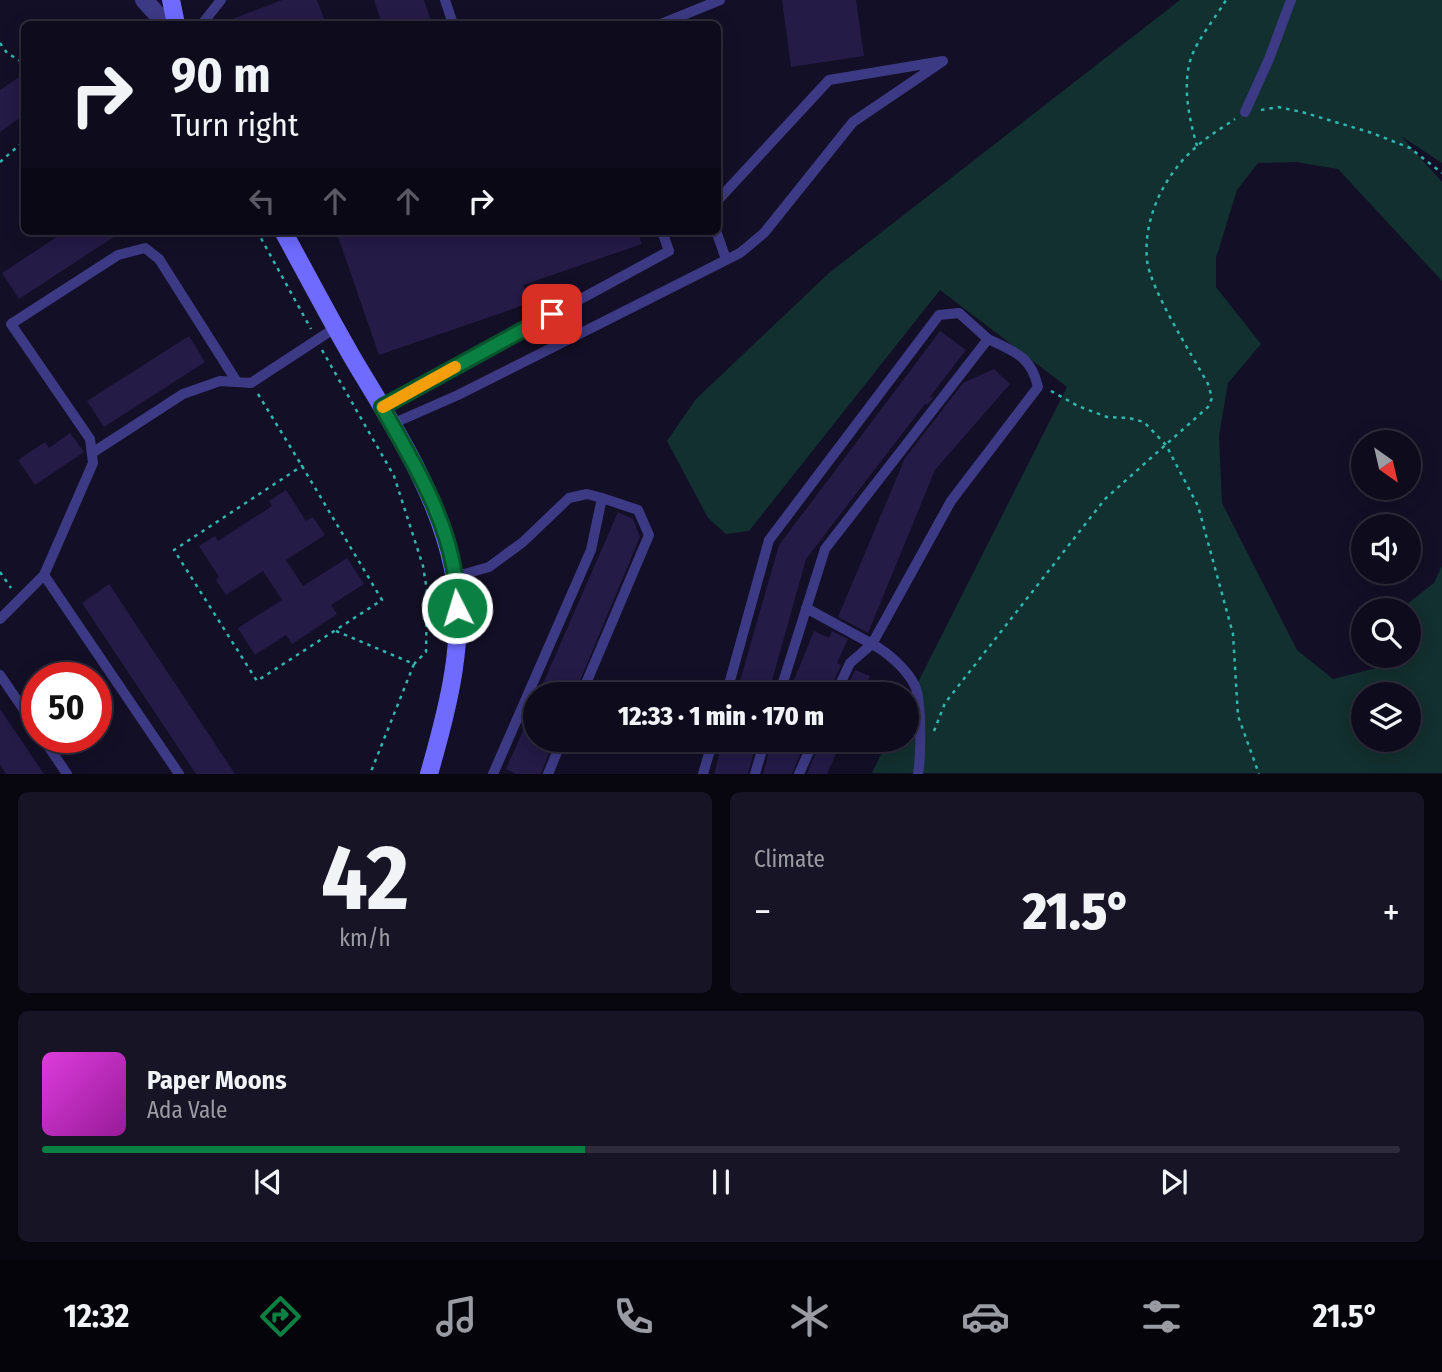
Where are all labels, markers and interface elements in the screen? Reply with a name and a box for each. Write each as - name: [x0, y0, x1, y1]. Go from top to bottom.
- text: 90 m: [171, 46, 271, 105]
- icon: right: [56, 49, 147, 140]
- text: Turn right: [171, 106, 298, 144]
- icon: left: [243, 182, 281, 220]
- icon: ahead: [316, 182, 354, 220]
- icon: ahead: [389, 182, 427, 220]
- icon: right: [462, 182, 500, 220]
- pin: [522, 284, 582, 344]
- icon: arrive: [533, 295, 571, 333]
- north arrow: [1351, 430, 1421, 500]
- map controls: [1351, 430, 1421, 752]
- button: sound: [1351, 514, 1421, 584]
- position arrow: [420, 571, 494, 645]
- button: search: [1351, 598, 1421, 668]
- speed limit sign: 50: [21, 662, 112, 753]
- button: layers: [1351, 682, 1421, 752]
- text: 12:33 · 1 min · 170 m: [618, 701, 824, 732]
- text: 42: [321, 824, 409, 933]
- text: Climate: [754, 845, 825, 873]
- text: 21.5°: [1023, 880, 1131, 943]
- text: −: [754, 889, 771, 935]
- text: +: [1383, 889, 1400, 935]
- text: km/h: [339, 924, 391, 952]
- text: Paper Moons: [147, 1065, 287, 1096]
- text: Ada Vale: [147, 1096, 227, 1124]
- icon: previous: [249, 1163, 287, 1201]
- icon: pause: [702, 1163, 740, 1201]
- icon: next: [1155, 1163, 1193, 1201]
- icon: directions: [256, 1292, 305, 1341]
- icon: music: [432, 1292, 481, 1341]
- icon: phone: [609, 1292, 658, 1341]
- icon: climate: [785, 1292, 834, 1341]
- icon: car: [961, 1292, 1010, 1341]
- icon: filters: [1137, 1292, 1186, 1341]
- text: 12:32: [64, 1297, 129, 1335]
- text: 21.5°: [1313, 1297, 1378, 1335]

